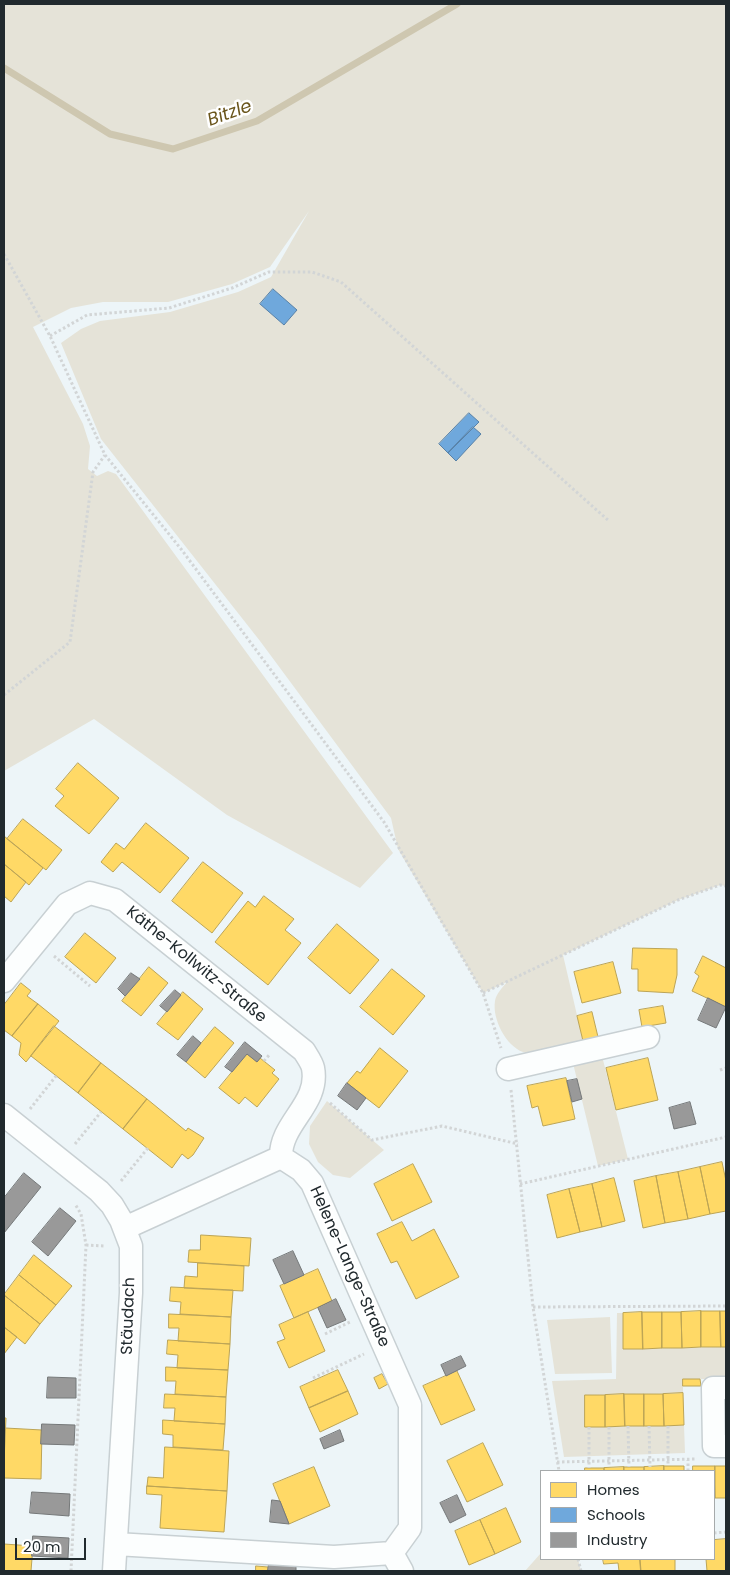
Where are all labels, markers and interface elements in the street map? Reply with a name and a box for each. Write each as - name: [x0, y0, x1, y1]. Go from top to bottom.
- water label: Bitzle: [205, 96, 255, 132]
- street label: Käthe-Kollwitz-Straße: [122, 903, 270, 1027]
- street label: Helene-Lange-Straße: [305, 1184, 393, 1350]
- street label: Stäudach: [118, 1277, 140, 1355]
- legend: [540, 1470, 715, 1560]
- text: Homes: [587, 1479, 640, 1500]
- text: Schools: [587, 1504, 645, 1525]
- scale bar: [18, 1528, 89, 1560]
- text: Industry: [587, 1529, 647, 1550]
- text: 20 m: [23, 1536, 61, 1557]

